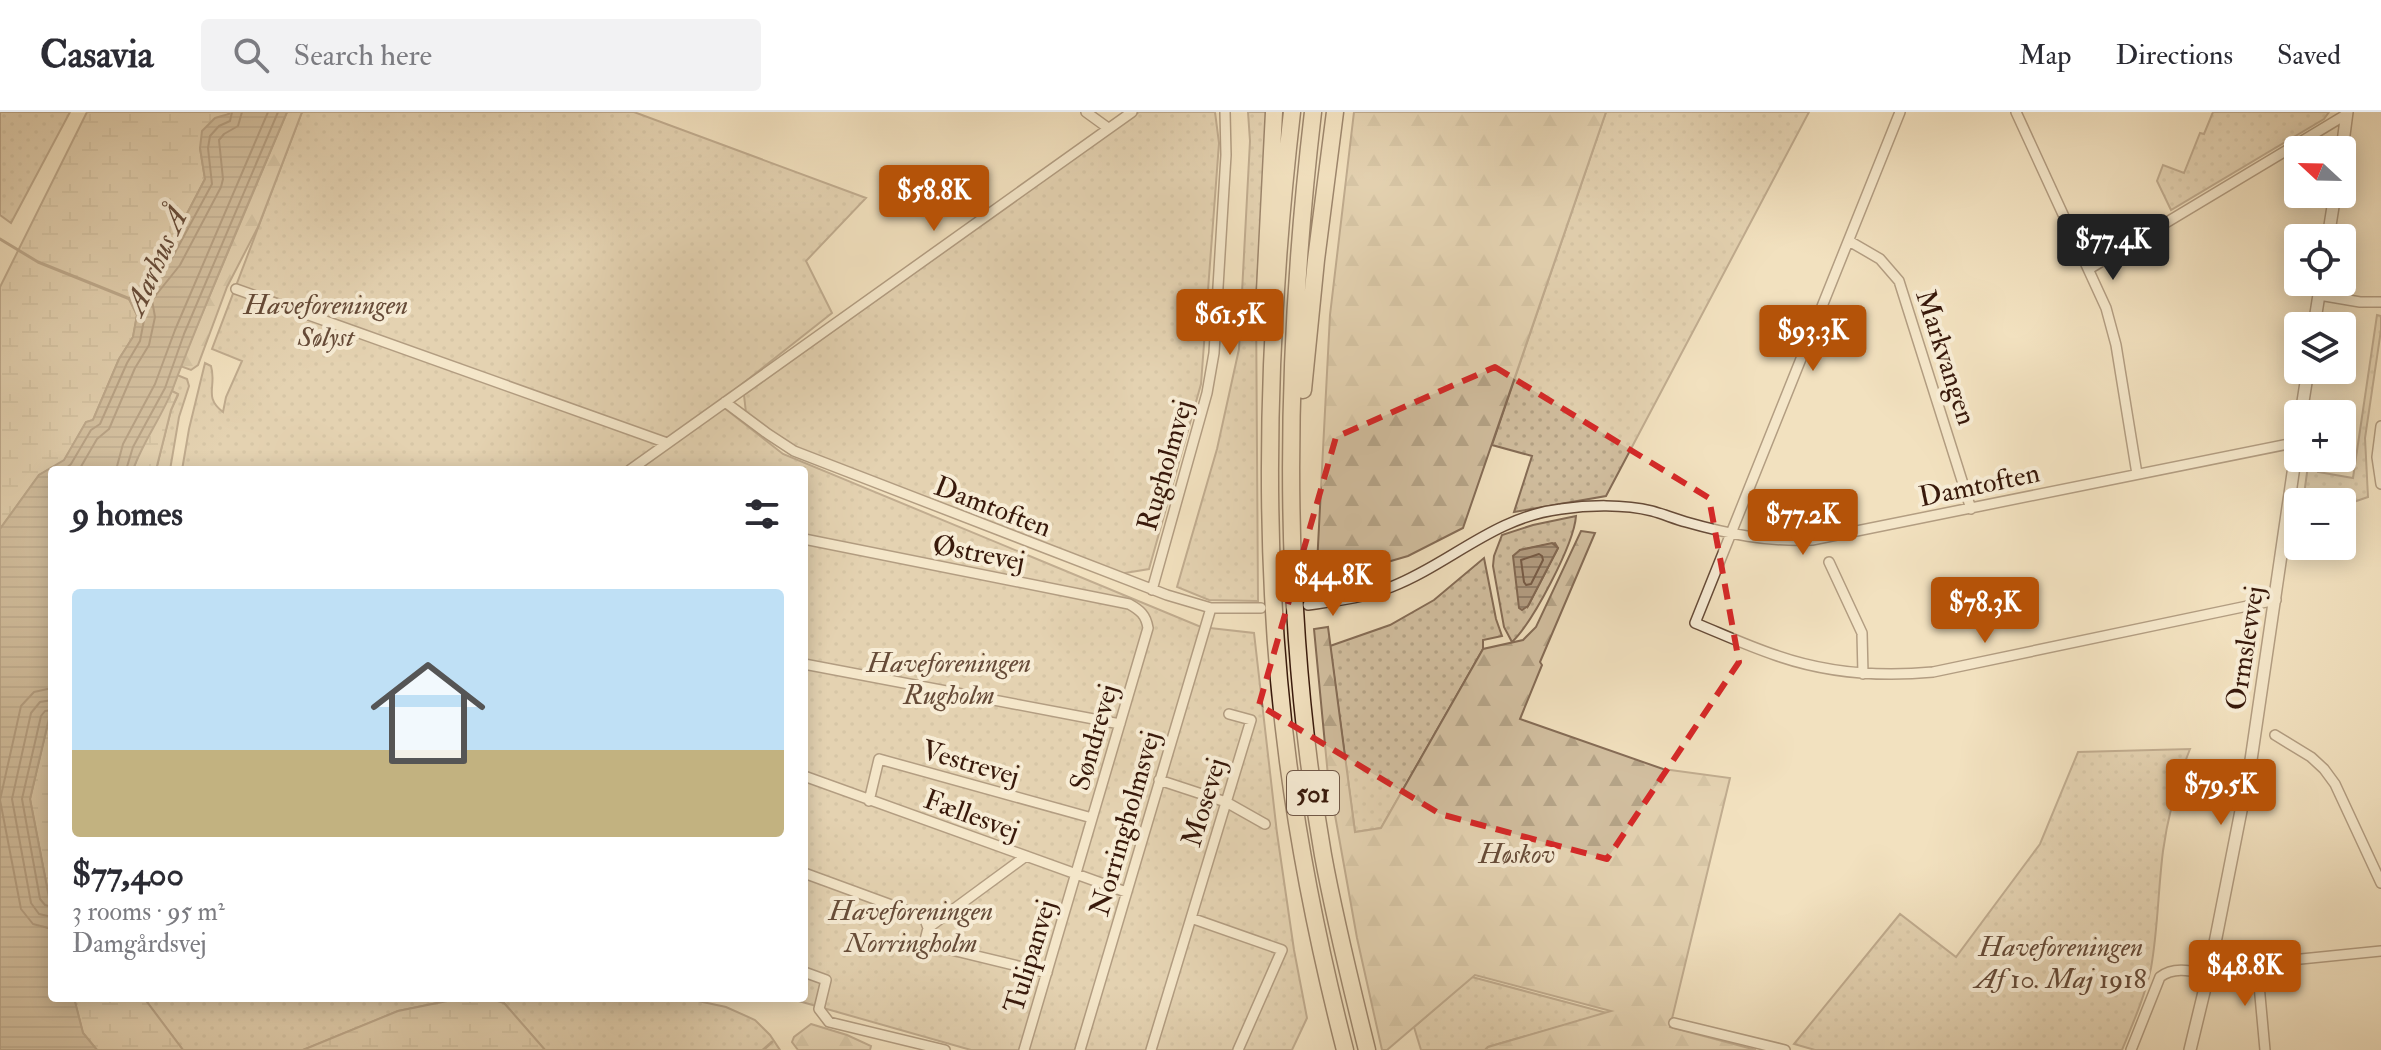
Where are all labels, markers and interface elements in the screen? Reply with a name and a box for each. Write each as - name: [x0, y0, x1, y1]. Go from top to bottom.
- search box: [201, 19, 761, 91]
- text: Casavia: [40, 31, 153, 79]
- icon: search: [229, 33, 273, 77]
- text: Search here: [293, 37, 432, 74]
- text: Map: [2019, 38, 2072, 73]
- text: Directions: [2116, 38, 2233, 73]
- text: Saved: [2277, 38, 2341, 73]
- north arrow: [2284, 136, 2356, 208]
- map controls: [2284, 136, 2356, 560]
- pin: $58.8K: [869, 165, 999, 233]
- text: $58.8K: [897, 175, 971, 207]
- water label: Aarhus Å: [115, 199, 198, 323]
- pin: $77.4K: [2048, 214, 2178, 282]
- text: $77.4K: [2075, 224, 2151, 256]
- button: locate: [2284, 224, 2356, 296]
- street label: Markvangen: [1907, 285, 1984, 429]
- park label: Haveforeningen Sølyst: [242, 288, 408, 355]
- pin: $61.5K: [1165, 289, 1295, 357]
- text: $61.5K: [1194, 299, 1266, 331]
- pin: $93.3K: [1748, 305, 1878, 373]
- button: layers: [2284, 312, 2356, 384]
- text: $93.3K: [1777, 315, 1849, 347]
- street label: Rugholmvej: [1130, 396, 1201, 535]
- button: +: [2284, 400, 2356, 472]
- street label: Damtoften: [1916, 456, 2043, 515]
- street label: Damtoften: [929, 469, 1056, 546]
- button: −: [2284, 488, 2356, 560]
- pin: $77.2K: [1738, 489, 1868, 557]
- icon: filters: [740, 492, 784, 536]
- text: 9 homes: [72, 493, 183, 536]
- text: $77.2K: [1766, 499, 1840, 531]
- street label: Østrevej: [929, 527, 1028, 580]
- pin: $44.8K: [1268, 550, 1398, 618]
- text: $44.8K: [1294, 560, 1372, 592]
- pin: $78.3K: [1920, 577, 2050, 645]
- street label: Ormslevvej: [2218, 584, 2273, 713]
- text: $78.3K: [1949, 587, 2021, 619]
- icon: home: [356, 641, 500, 785]
- park label: Haveforeningen Rugholm: [865, 646, 1031, 713]
- street label: Søndrevej: [1063, 680, 1126, 795]
- street label: Norringholmsvej: [1082, 727, 1169, 920]
- street label: Vestrevej: [918, 733, 1023, 794]
- street label: Mosevej: [1174, 754, 1235, 851]
- pin: $79.5K: [2156, 759, 2286, 827]
- text: $79.5K: [2184, 769, 2258, 801]
- road number: 501: [1287, 771, 1339, 815]
- street label: Fællesvej: [919, 782, 1024, 849]
- park label: Høskov: [1477, 837, 1555, 872]
- text: $77,400: [72, 853, 184, 896]
- park label: Haveforeningen Norringholm: [827, 894, 993, 961]
- text: 3 rooms · 95 m²: [72, 896, 225, 928]
- street label: Tulipanvej: [997, 896, 1064, 1017]
- text: Damgårdsvej: [72, 928, 207, 960]
- park label: Haveforeningen Af 10. Maj 1918: [1972, 930, 2147, 997]
- pin: $48.8K: [2180, 940, 2310, 1008]
- text: $48.8K: [2207, 950, 2283, 982]

